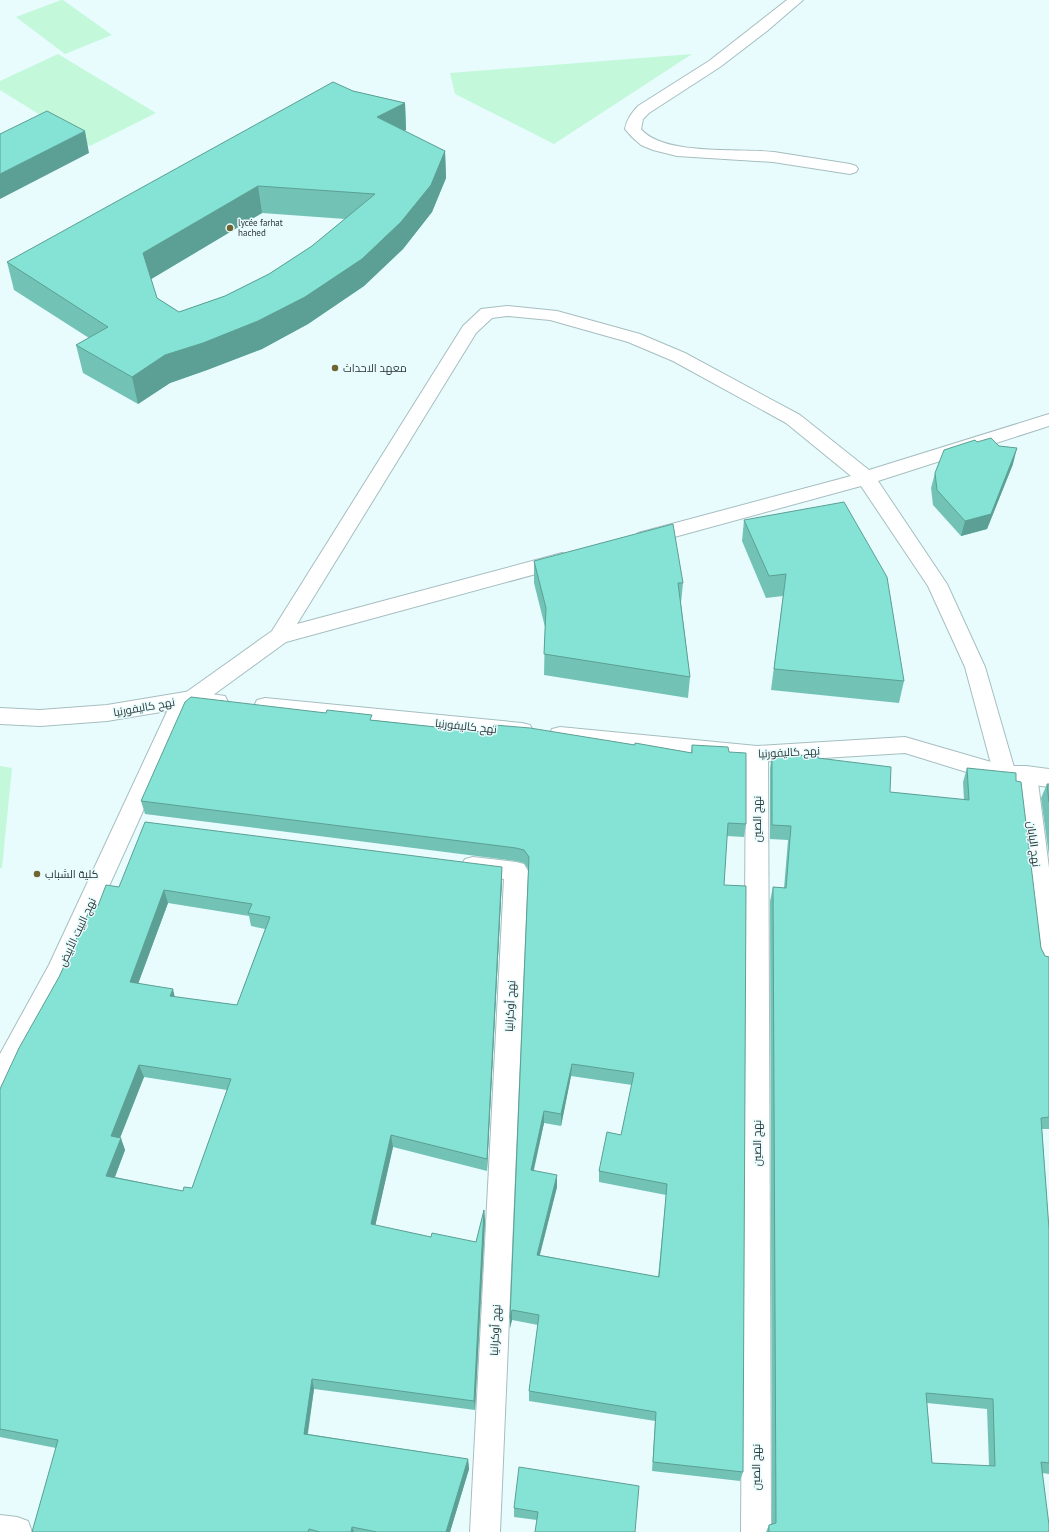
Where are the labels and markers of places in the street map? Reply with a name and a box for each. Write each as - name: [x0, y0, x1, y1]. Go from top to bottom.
- place label: lycée farhat hached: [238, 217, 283, 238]
- marker: lycée farhat hached: [225, 223, 235, 233]
- place label: معهد الاحداث: [343, 361, 407, 375]
- marker: معهد الاحداث: [330, 363, 340, 373]
- place label: كلية الشباب: [45, 867, 99, 881]
- marker: كلية الشباب: [32, 869, 42, 879]

